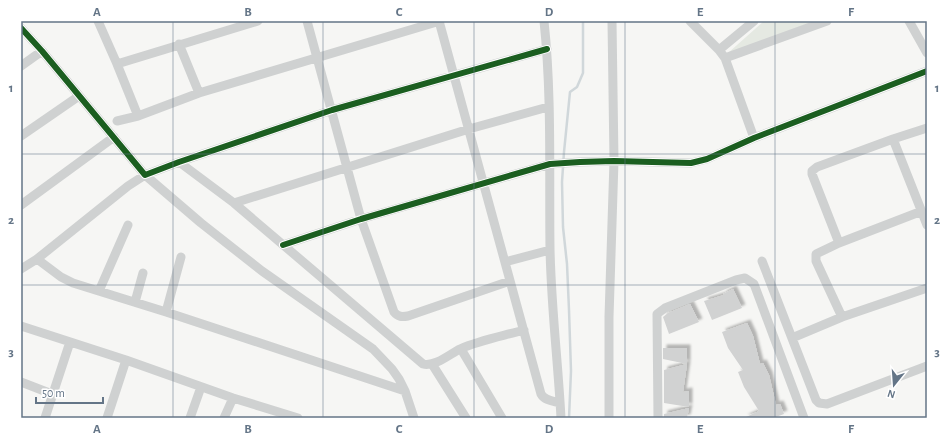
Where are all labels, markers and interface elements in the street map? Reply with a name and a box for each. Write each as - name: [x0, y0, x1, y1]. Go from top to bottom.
- text: A: [93, 6, 101, 19]
- text: B: [244, 6, 252, 19]
- text: C: [396, 6, 403, 19]
- text: D: [545, 6, 554, 19]
- text: E: [697, 6, 704, 19]
- text: F: [848, 6, 855, 19]
- text: 1: [9, 82, 13, 95]
- text: 1: [935, 82, 939, 95]
- text: 2: [8, 214, 14, 227]
- text: 2: [934, 214, 940, 227]
- text: 3: [8, 346, 14, 359]
- text: 3: [934, 346, 940, 359]
- north arrow: [874, 365, 914, 405]
- scale bar: [36, 379, 103, 405]
- text: 50 m: [42, 387, 65, 399]
- text: N: [886, 388, 896, 400]
- text: A: [93, 423, 101, 436]
- text: B: [244, 423, 252, 436]
- text: C: [396, 423, 403, 436]
- text: D: [545, 423, 554, 436]
- text: E: [697, 423, 704, 436]
- text: F: [848, 423, 855, 436]

